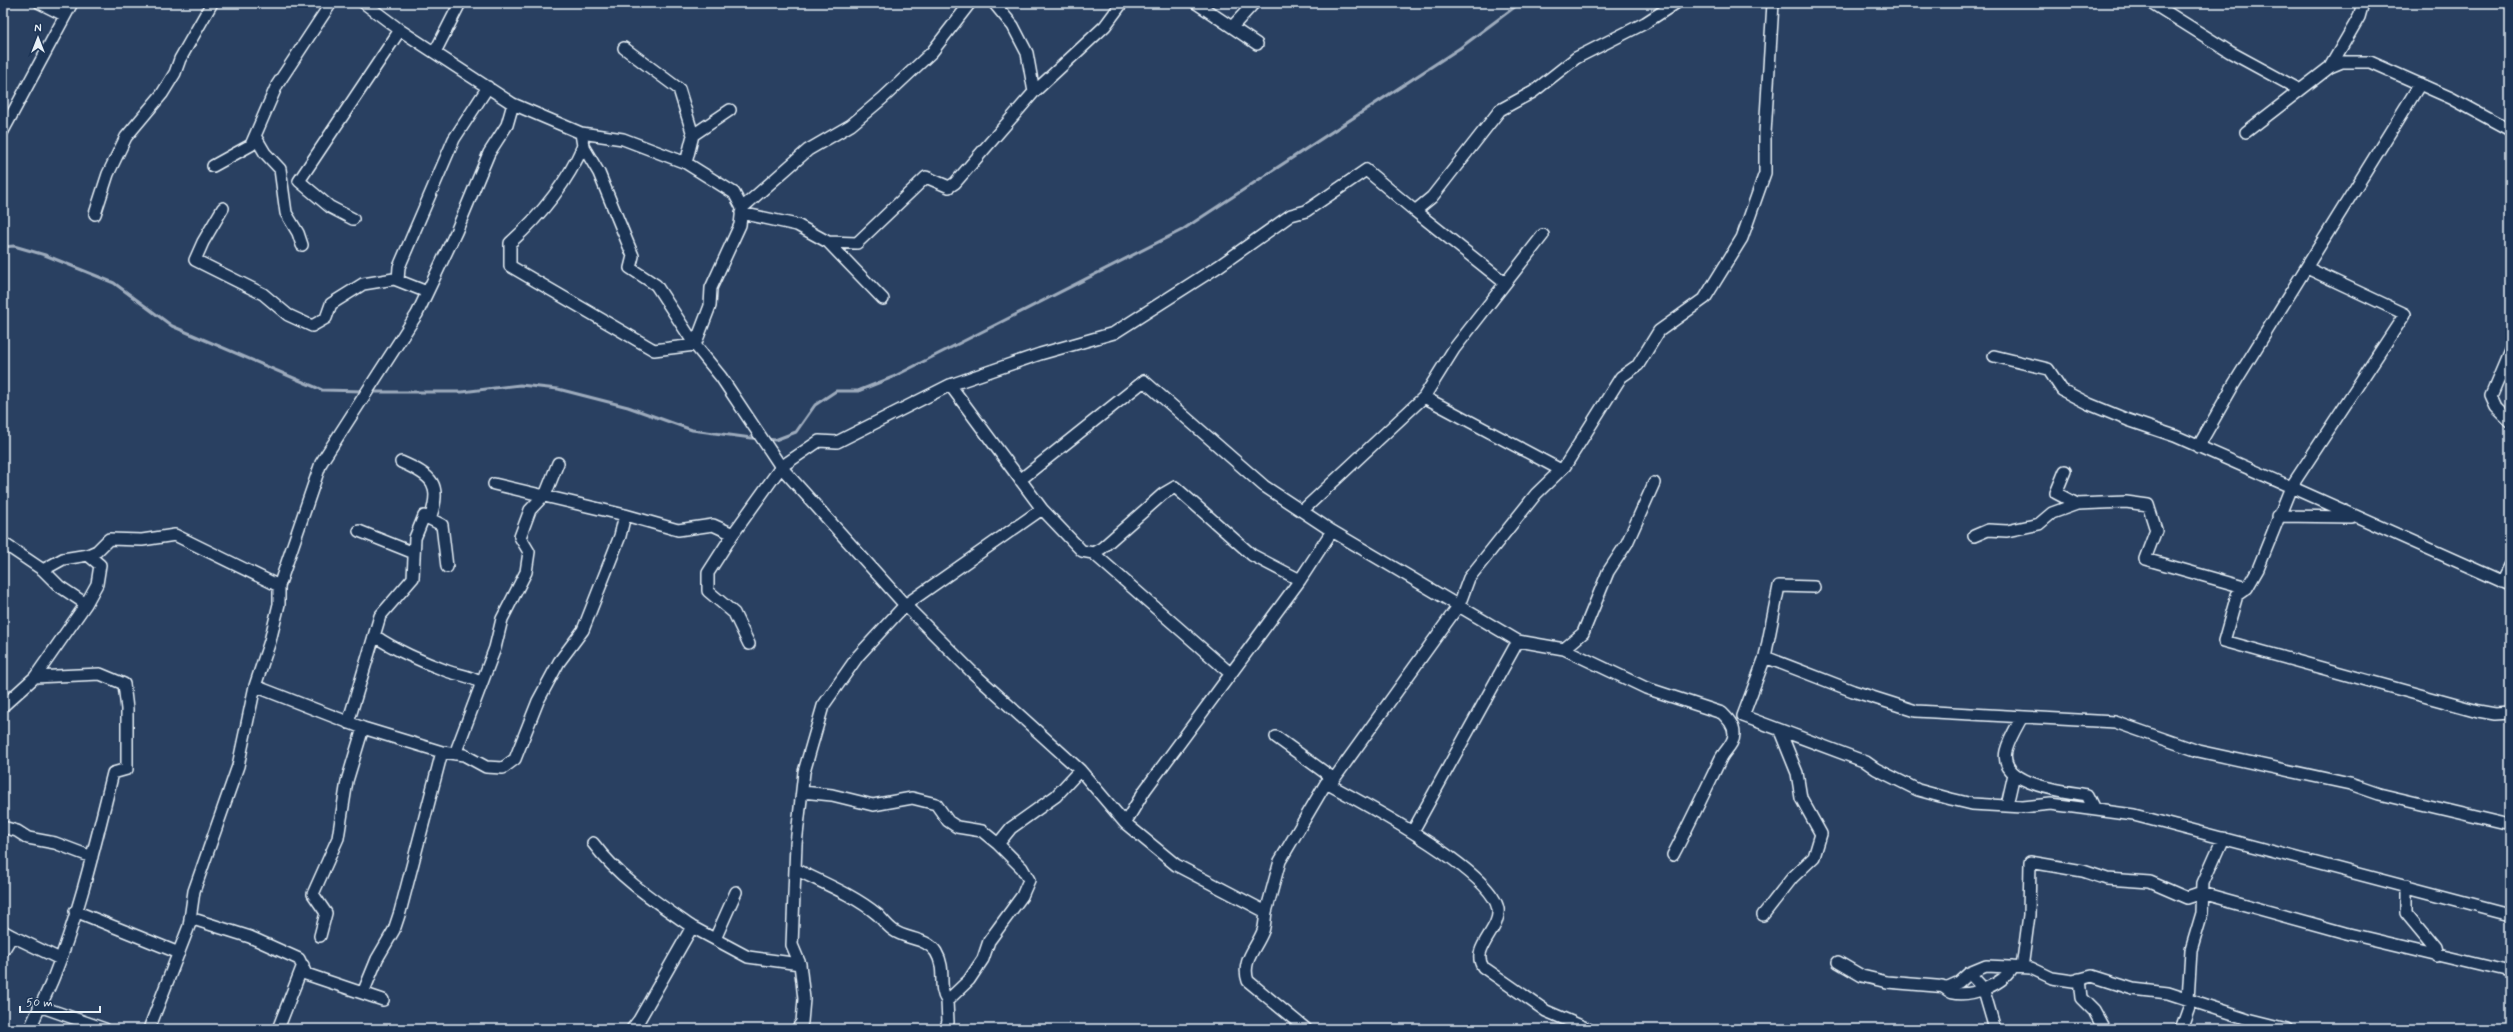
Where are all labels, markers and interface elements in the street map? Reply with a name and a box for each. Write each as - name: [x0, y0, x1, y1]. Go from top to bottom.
- north arrow: [18, 18, 58, 58]
- text: N: [34, 22, 42, 36]
- scale bar: [20, 988, 100, 1014]
- text: 50 m: [26, 995, 53, 1011]

